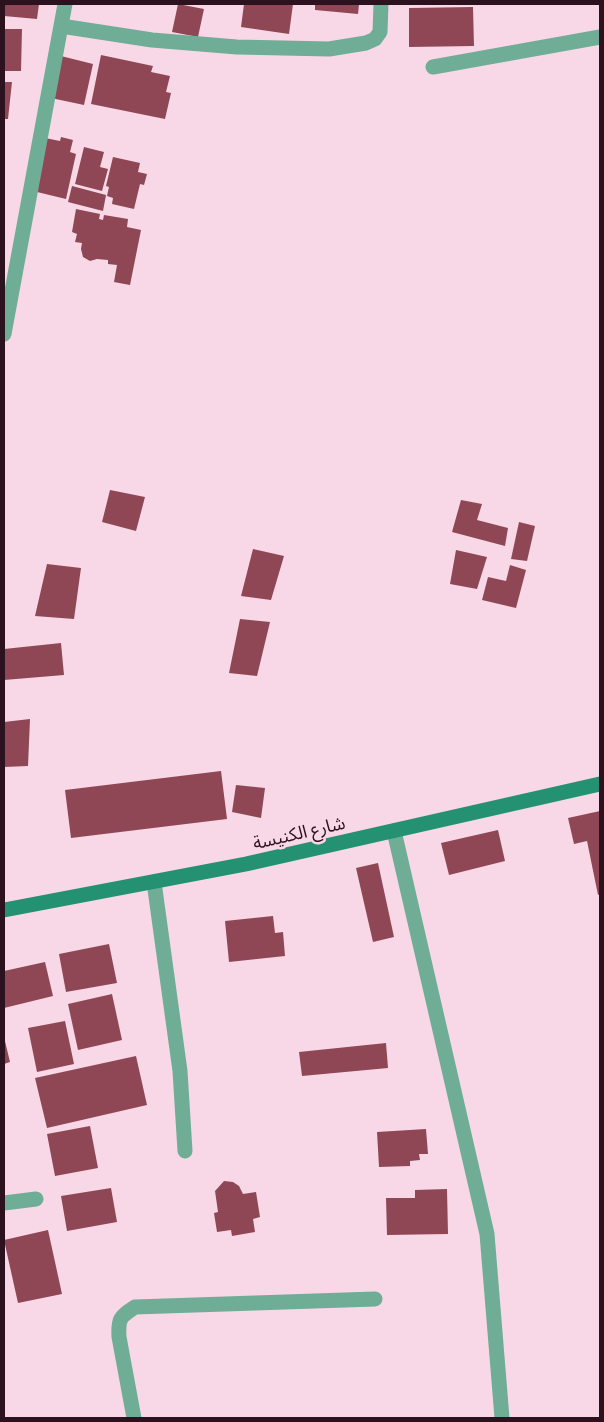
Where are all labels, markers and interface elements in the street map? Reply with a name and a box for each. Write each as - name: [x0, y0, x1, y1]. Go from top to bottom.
- street label: شارع الكنيسة: [251, 812, 347, 854]

